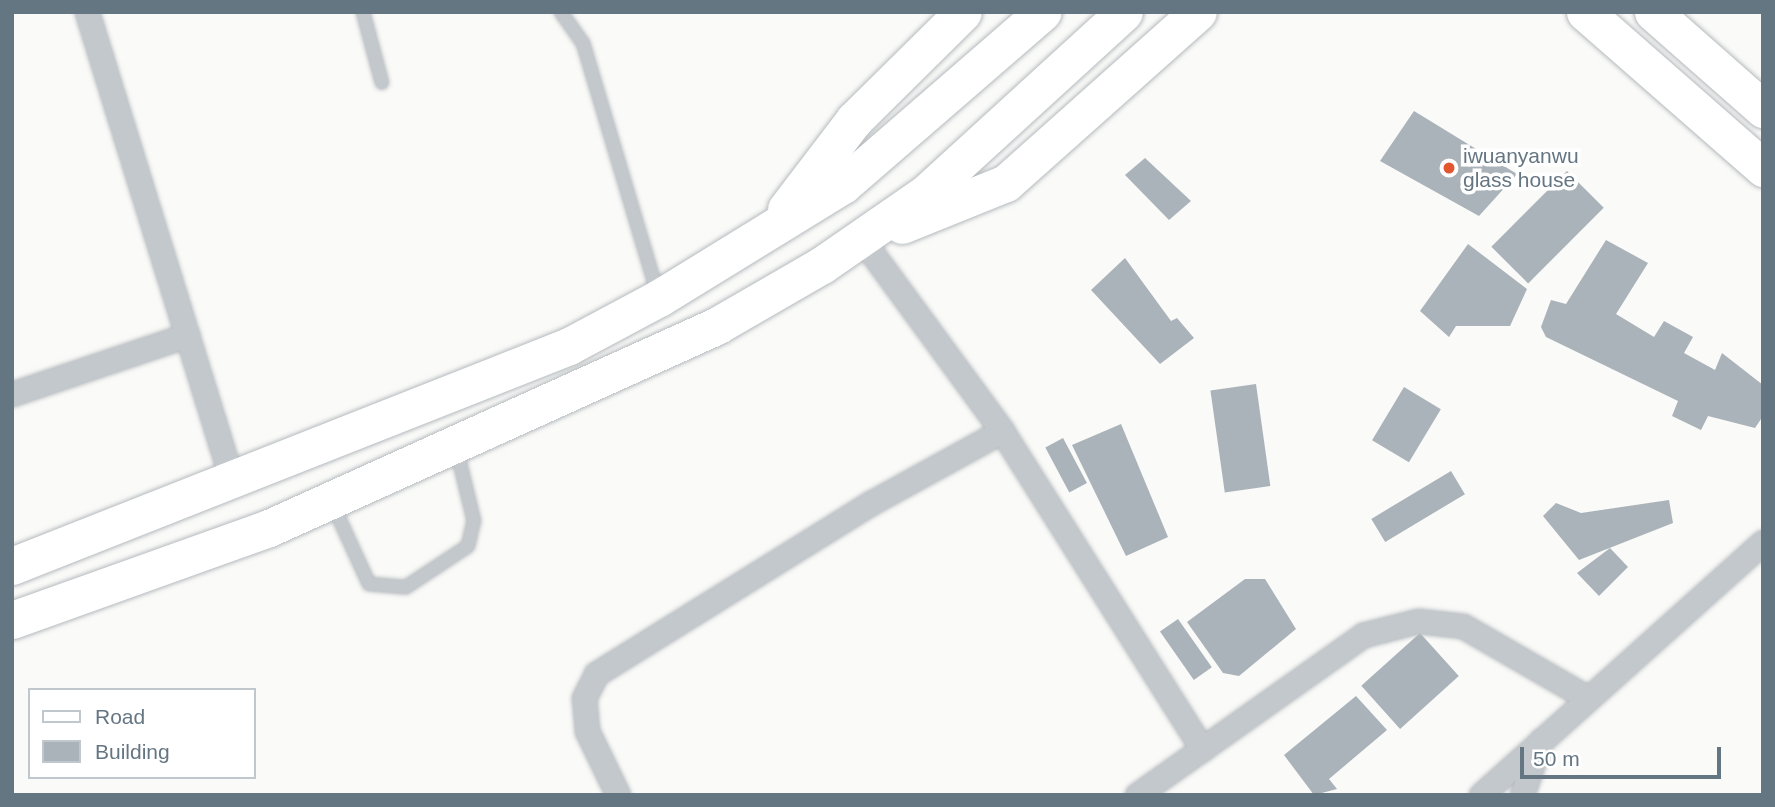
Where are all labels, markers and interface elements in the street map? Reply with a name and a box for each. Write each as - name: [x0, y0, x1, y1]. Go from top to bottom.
- place label: iwuanyanwu glass house: [1463, 143, 1579, 193]
- marker: iwuanyanwu glass house: [1441, 160, 1457, 176]
- legend: [28, 688, 256, 779]
- text: Road: [95, 705, 145, 728]
- scale bar: [1523, 734, 1724, 778]
- text: Building: [95, 740, 170, 763]
- text: 50 m: [1533, 747, 1580, 770]

